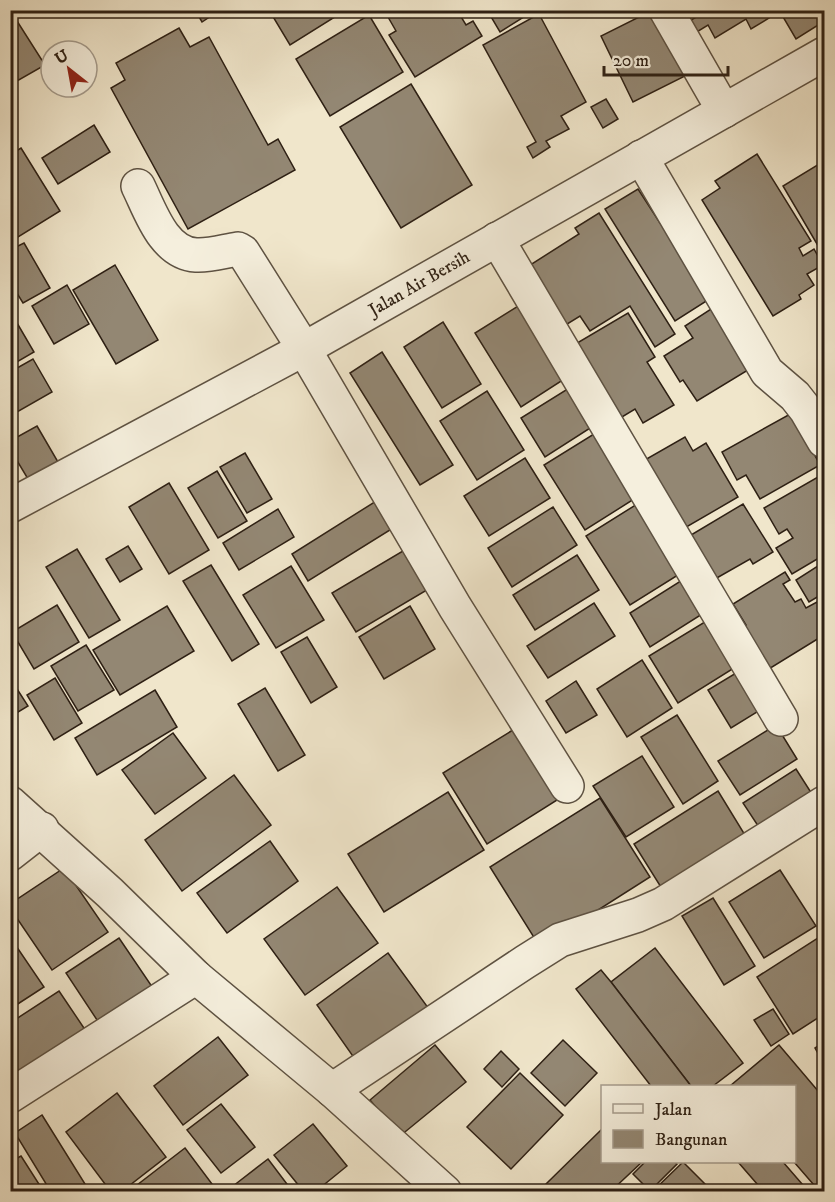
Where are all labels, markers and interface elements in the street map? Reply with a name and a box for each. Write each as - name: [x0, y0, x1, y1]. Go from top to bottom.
- north arrow: [39, 39, 99, 99]
- scale bar: [604, 39, 728, 77]
- text: U: [51, 45, 73, 69]
- text: 20 m: [613, 50, 649, 72]
- street label: Jalan Air Bersih: [363, 246, 474, 323]
- legend: [601, 1085, 796, 1163]
- text: Jalan: [653, 1099, 693, 1121]
- text: Bangunan: [655, 1129, 728, 1151]

